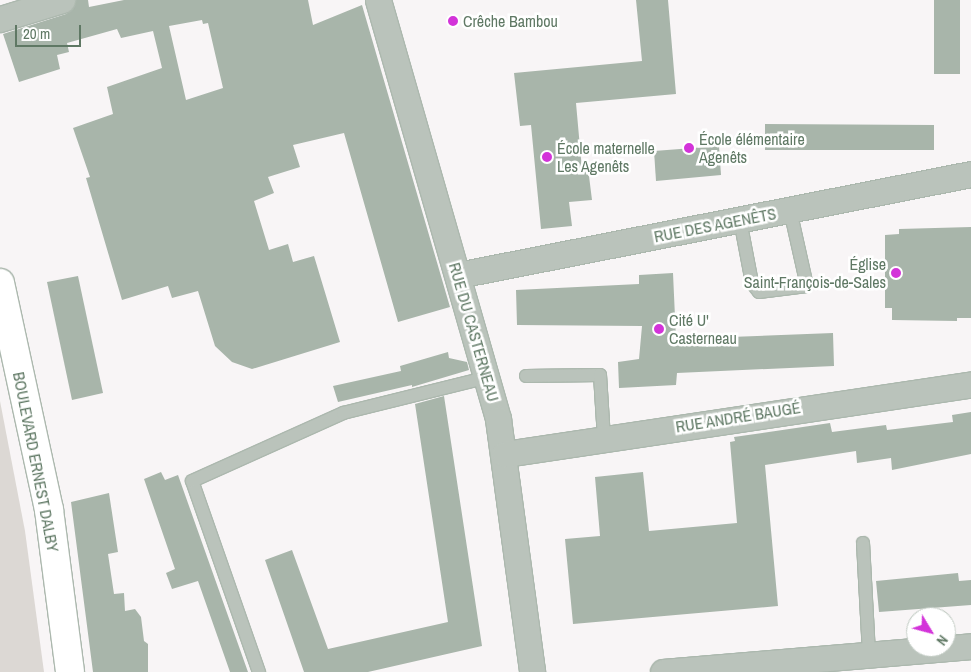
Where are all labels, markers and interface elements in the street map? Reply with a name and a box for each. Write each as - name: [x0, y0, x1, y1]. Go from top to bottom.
- place label: Crêche Bambou: [463, 11, 558, 31]
- scale bar: [18, 15, 84, 47]
- marker: Crêche Bambou: [447, 15, 459, 27]
- text: 20 m: [23, 23, 50, 44]
- place label: École élémentaire Agenêts: [699, 129, 805, 167]
- place label: École maternelle Les Agenêts: [557, 138, 655, 176]
- marker: École élémentaire Agenêts: [683, 142, 695, 154]
- marker: École maternelle Les Agenêts: [541, 151, 553, 163]
- street label: RUE DES AGENÊTS: [652, 204, 778, 246]
- place label: Église Saint-François-de-Sales: [744, 254, 886, 292]
- street label: RUE DU CASTERNEAU: [445, 260, 503, 404]
- marker: Église Saint-François-de-Sales: [890, 267, 902, 279]
- place label: Cité U' Casterneau: [669, 310, 737, 348]
- marker: Cité U' Casterneau: [653, 323, 665, 335]
- street label: BOULEVARD ERNEST DALBY: [9, 370, 63, 554]
- street label: RUE ANDRÉ BAUGÉ: [674, 398, 802, 436]
- north arrow: [906, 607, 956, 657]
- text: N: [933, 632, 952, 649]

